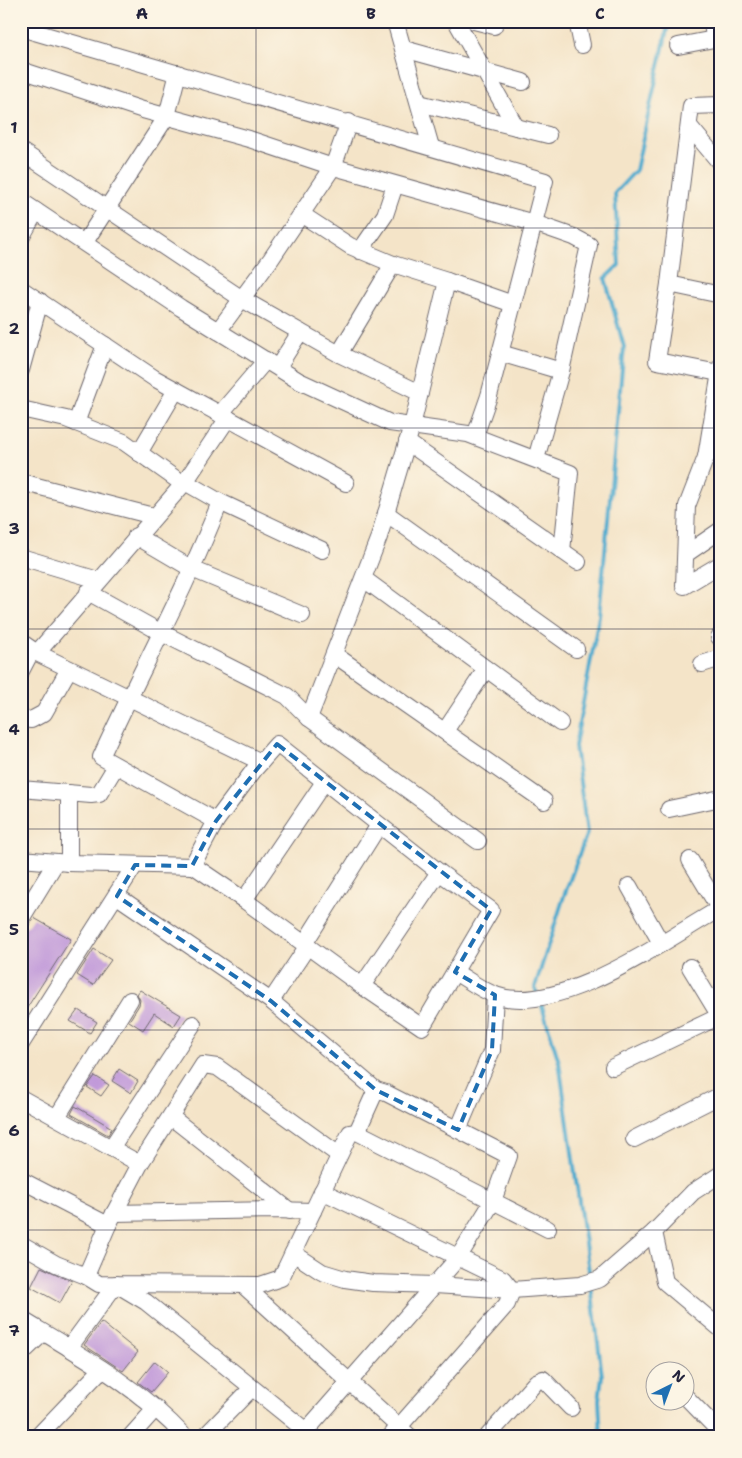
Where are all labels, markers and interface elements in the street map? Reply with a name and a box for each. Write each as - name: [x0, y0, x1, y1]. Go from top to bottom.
- text: A: [136, 3, 148, 24]
- text: B: [366, 3, 376, 24]
- text: C: [595, 3, 605, 24]
- text: 1: [10, 117, 18, 138]
- text: 2: [8, 318, 20, 339]
- text: 3: [8, 518, 20, 539]
- text: 4: [8, 719, 20, 740]
- text: 5: [9, 919, 19, 940]
- text: 6: [8, 1120, 20, 1141]
- text: 7: [8, 1320, 20, 1341]
- north arrow: [644, 1360, 694, 1410]
- text: N: [669, 1366, 689, 1387]

